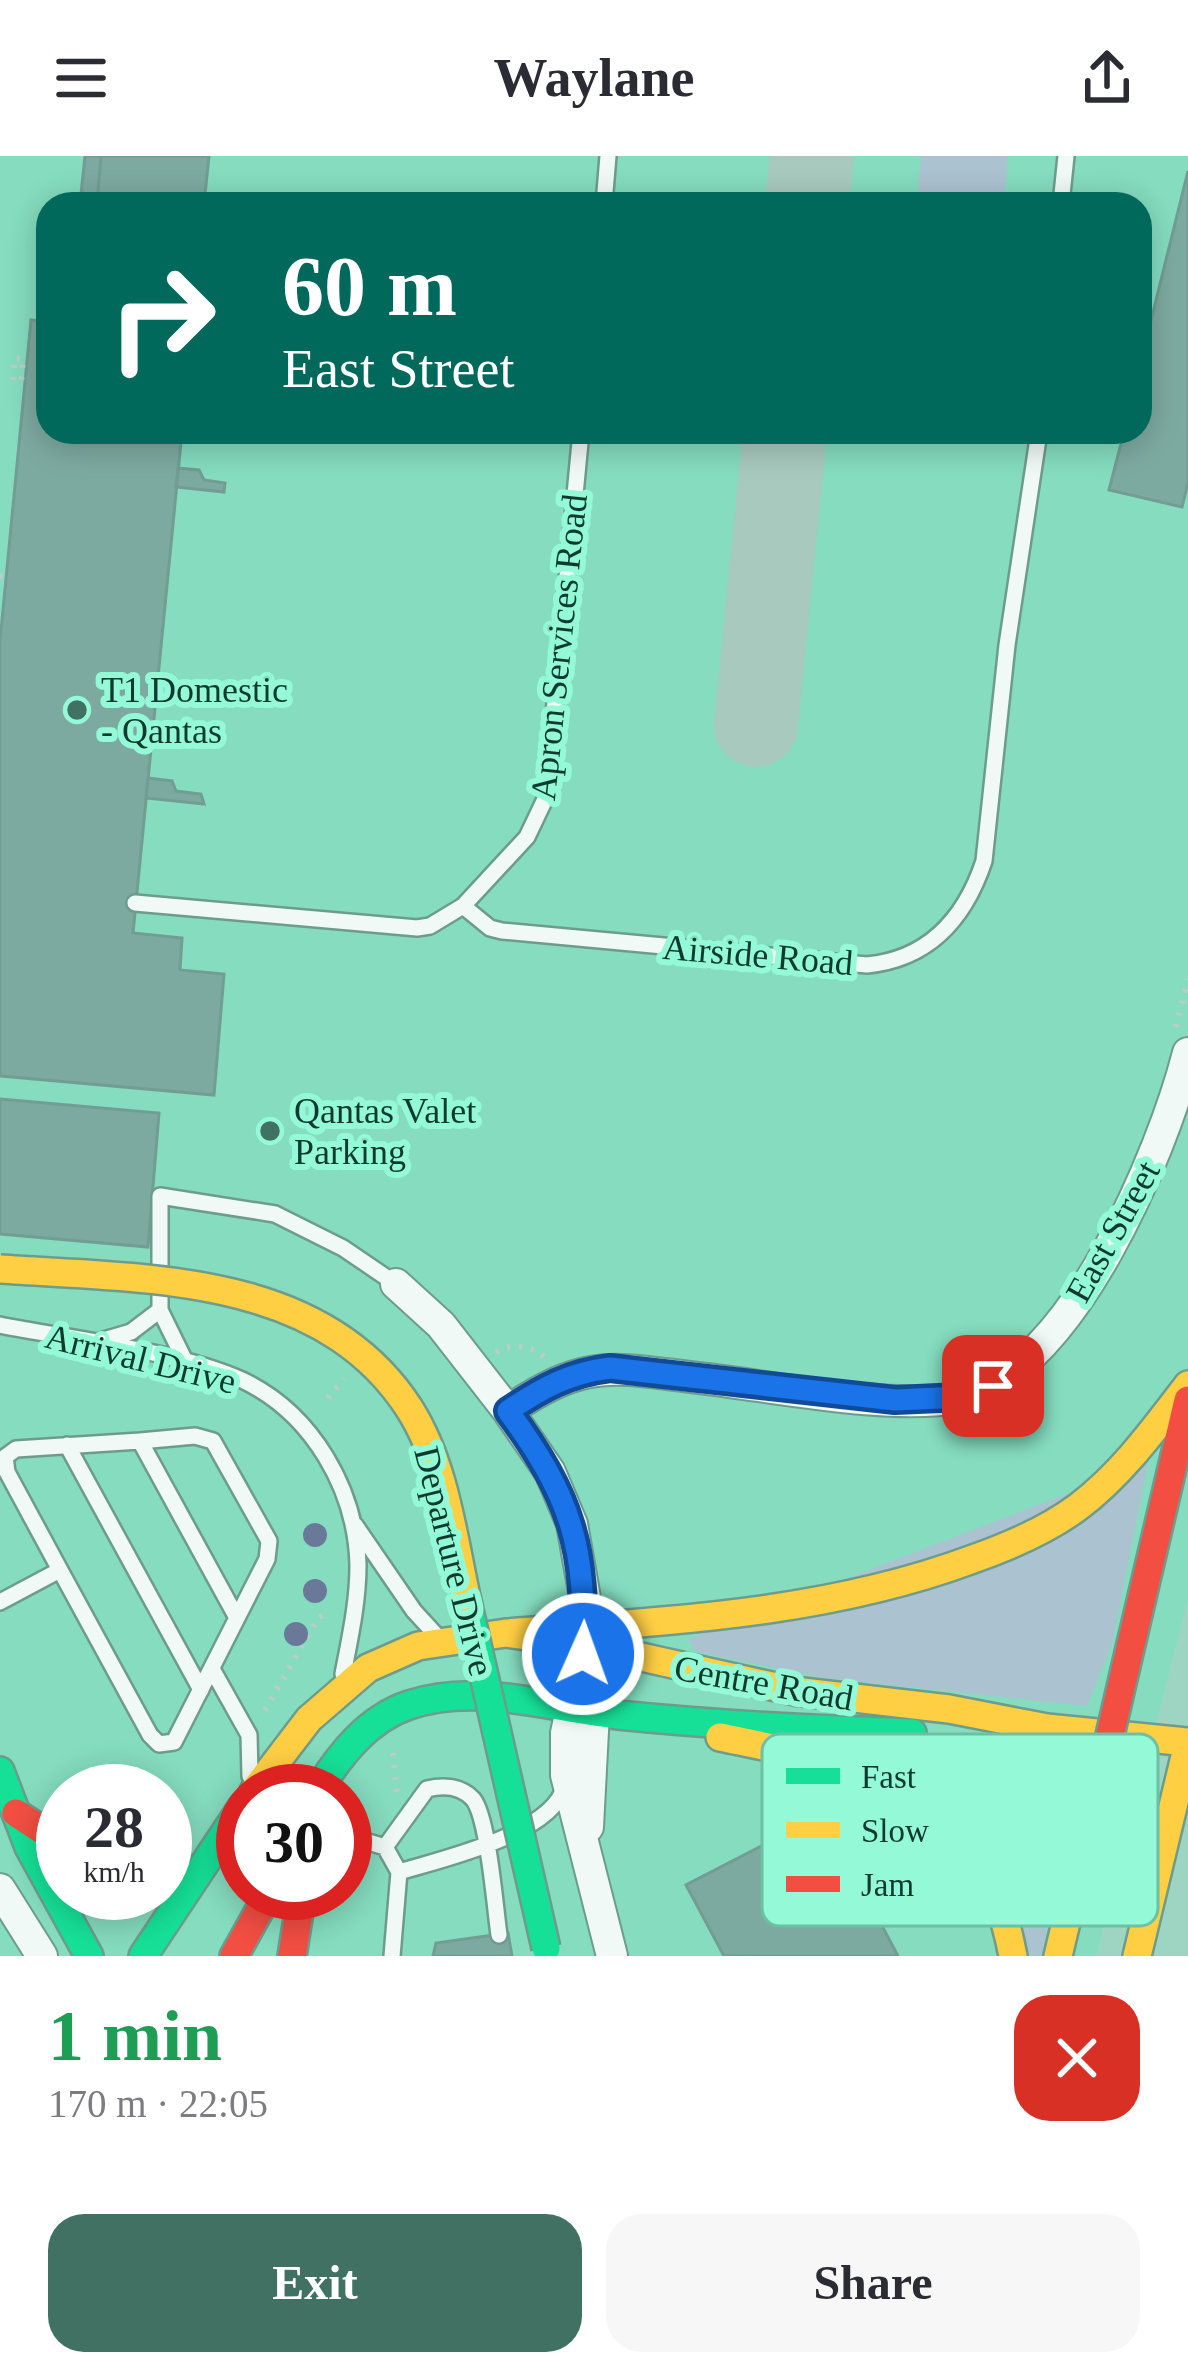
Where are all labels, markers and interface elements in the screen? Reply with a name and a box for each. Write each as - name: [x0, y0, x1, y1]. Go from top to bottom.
- icon: menu: [48, 45, 114, 111]
- icon: share: [1074, 45, 1140, 111]
- text: Waylane: [493, 48, 695, 108]
- icon: right: [84, 240, 240, 396]
- text: 60 m: [282, 240, 457, 333]
- text: East Street: [282, 339, 514, 399]
- street label: Apron Services Road: [523, 492, 595, 802]
- place label: T1 Domestic - Qantas: [101, 670, 288, 751]
- marker: T1 Domestic - Qantas: [64, 697, 90, 723]
- street label: Airside Road: [661, 927, 855, 983]
- place label: Qantas Valet Parking: [294, 1091, 476, 1172]
- marker: Qantas Valet Parking: [257, 1118, 283, 1144]
- street label: East Street: [1058, 1154, 1168, 1309]
- street label: Arrival Drive: [41, 1316, 240, 1402]
- pin: [942, 1335, 1044, 1437]
- icon: arrive: [960, 1353, 1026, 1419]
- street label: Departure Drive: [406, 1442, 502, 1680]
- position arrow: [520, 1591, 646, 1717]
- street label: Centre Road: [671, 1648, 856, 1718]
- legend: [762, 1734, 1158, 1926]
- text: Fast: [861, 1759, 916, 1795]
- speed limit sign: 30: [216, 1764, 372, 1920]
- text: 28: [84, 1794, 144, 1860]
- text: Slow: [861, 1813, 929, 1849]
- text: km/h: [83, 1855, 145, 1888]
- text: Jam: [861, 1867, 914, 1903]
- button: close: [1014, 1995, 1140, 2121]
- text: 1 min: [48, 1996, 222, 2076]
- text: 170 m · 22:05: [48, 2082, 268, 2125]
- button: Exit: [48, 2214, 582, 2352]
- button: Share: [606, 2214, 1140, 2352]

